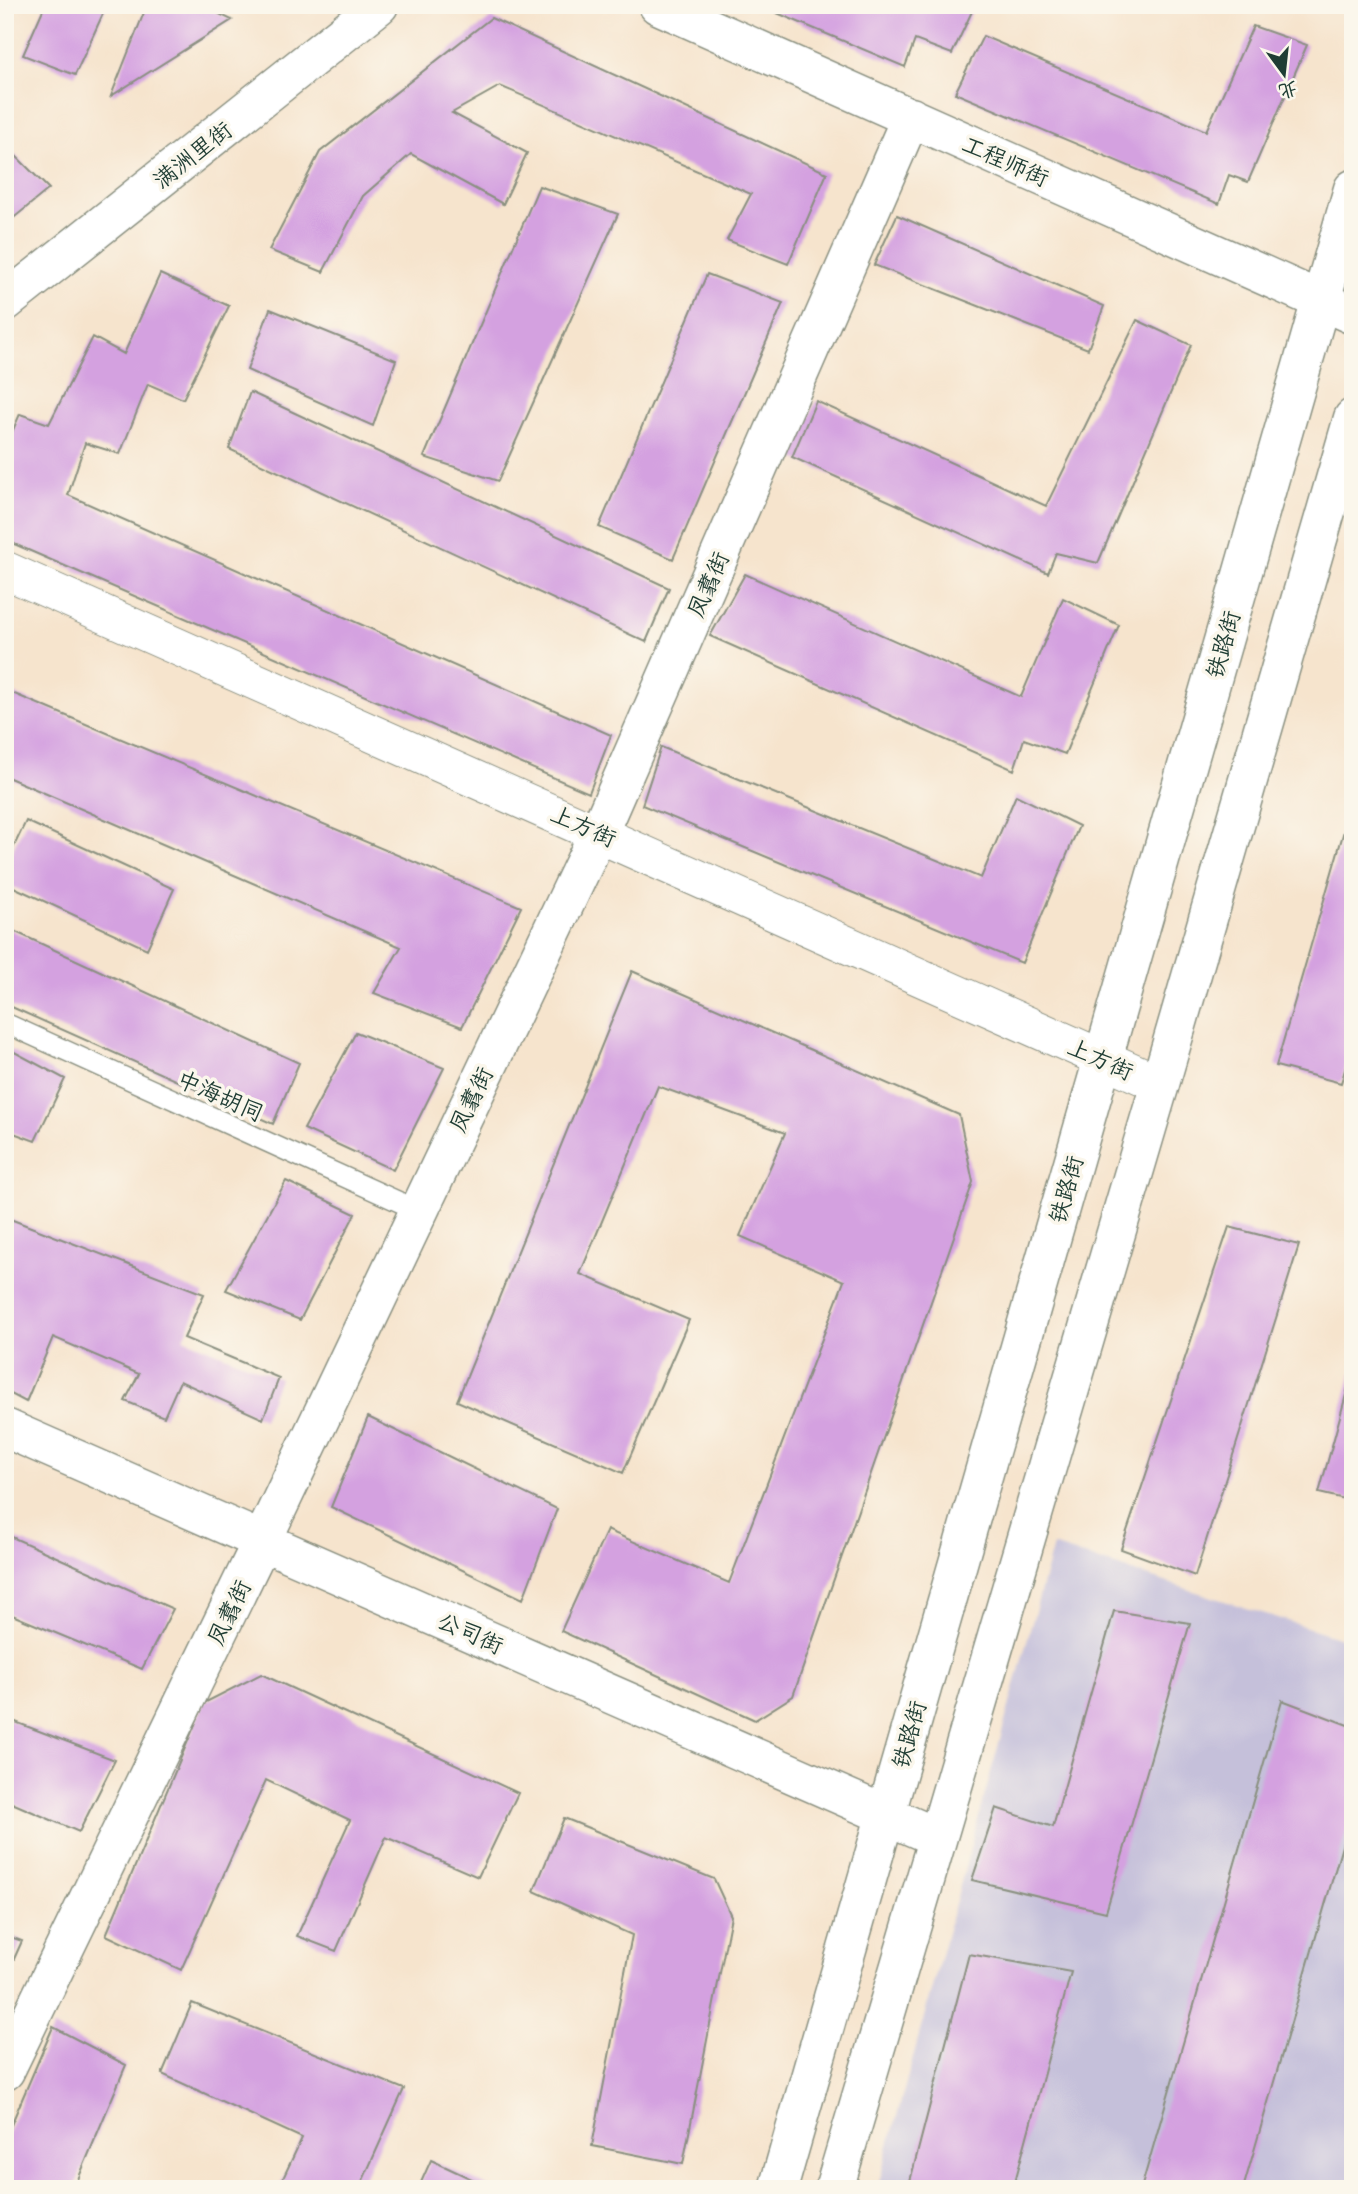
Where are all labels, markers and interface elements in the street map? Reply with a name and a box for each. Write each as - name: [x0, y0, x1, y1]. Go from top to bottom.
- north arrow: [1250, 38, 1320, 108]
- text: 北: [1276, 76, 1301, 105]
- street label: 满洲里街: [147, 114, 237, 194]
- street label: 工程师街: [958, 128, 1054, 192]
- street label: 凤翥街: [679, 546, 735, 622]
- street label: 铁路街: [1198, 607, 1246, 681]
- street label: 上方街: [546, 797, 622, 853]
- street label: 上方街: [1063, 1030, 1139, 1086]
- street label: 凤翥街: [441, 1061, 499, 1137]
- street label: 中海胡同: [173, 1063, 269, 1127]
- street label: 铁路街: [1041, 1152, 1089, 1226]
- street label: 凤翥街: [199, 1574, 257, 1650]
- street label: 公司街: [433, 1604, 509, 1660]
- street label: 铁路街: [884, 1697, 932, 1771]

